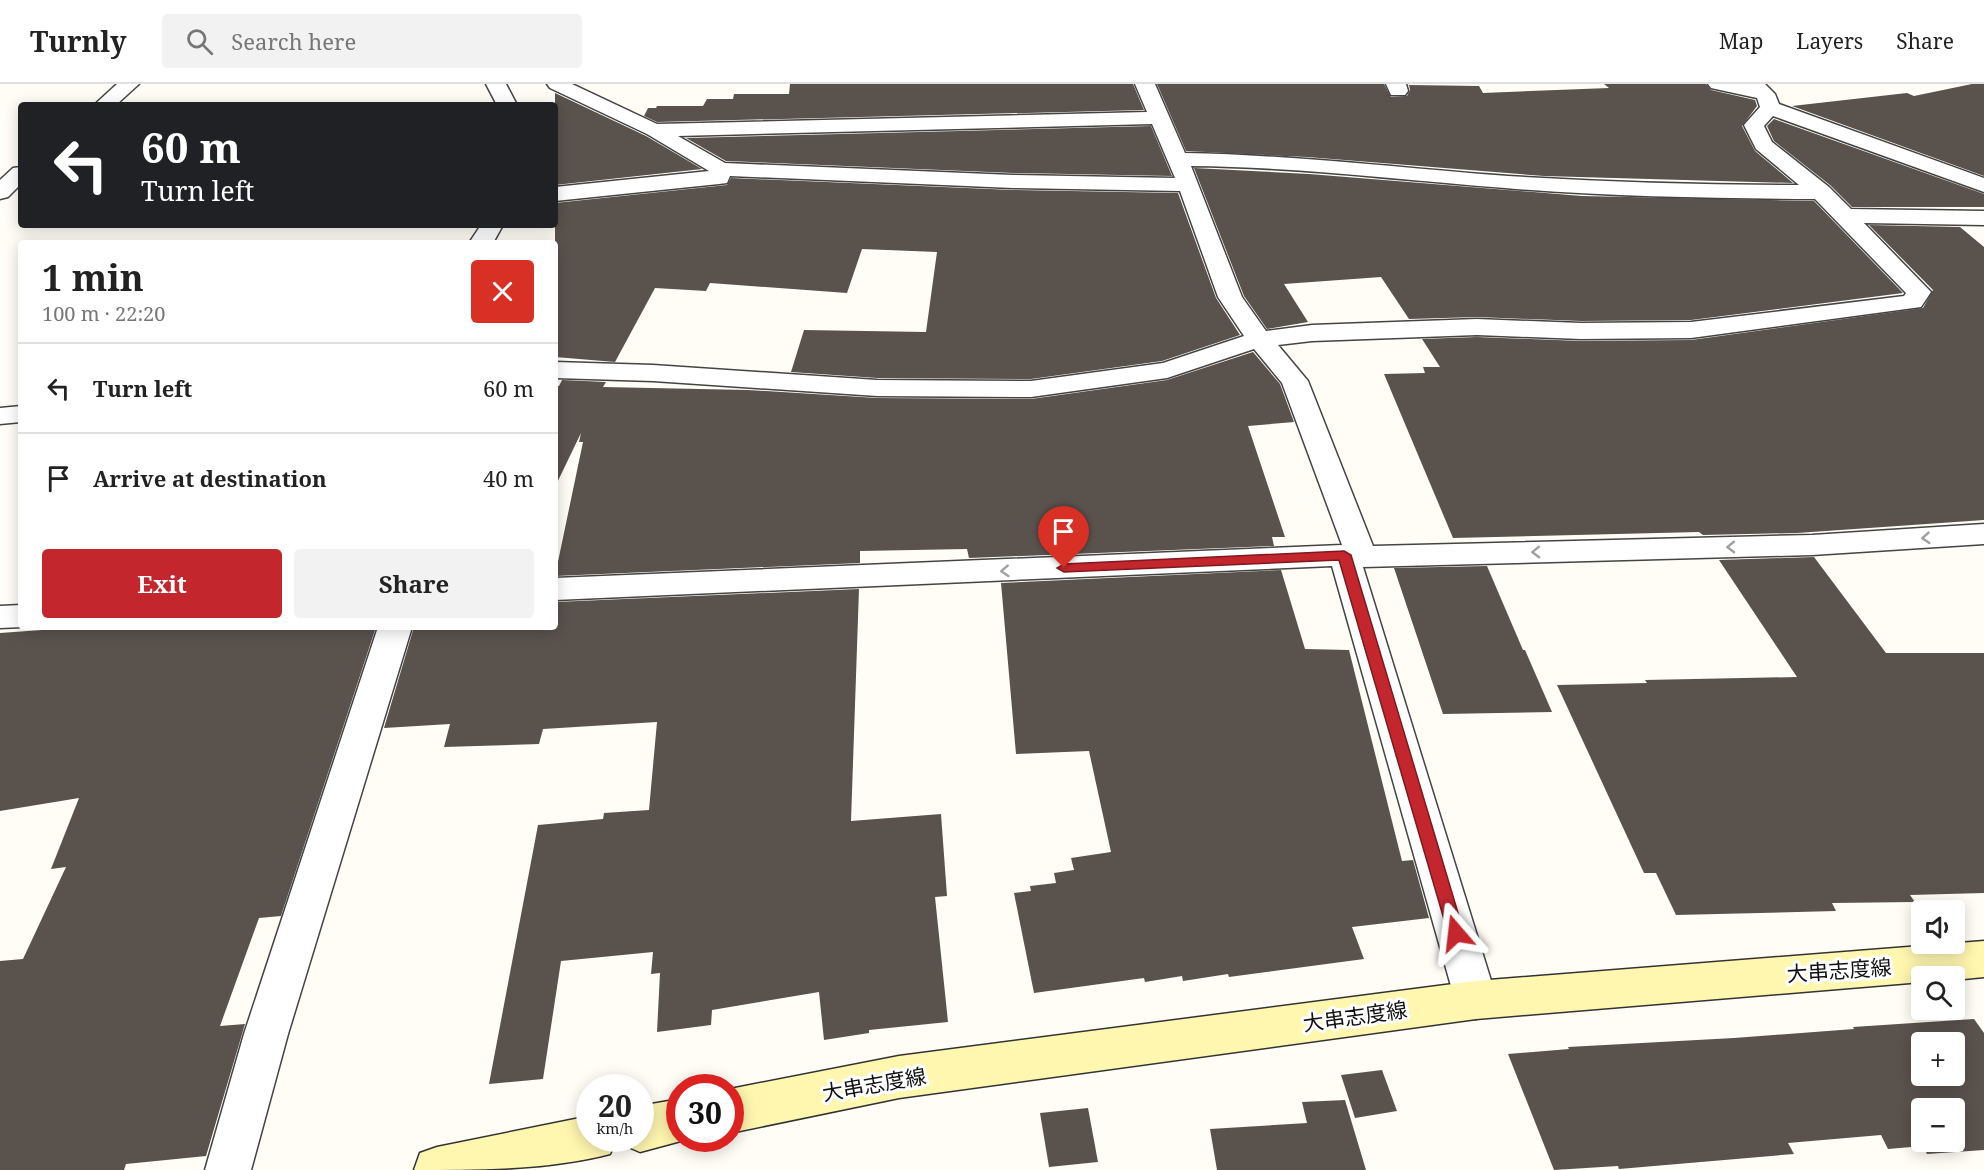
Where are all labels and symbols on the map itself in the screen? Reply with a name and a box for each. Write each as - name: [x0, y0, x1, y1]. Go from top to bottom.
- pin: [1038, 506, 1089, 568]
- one-way arrow: [1921, 531, 1930, 544]
- one-way arrow: [1726, 541, 1735, 554]
- one-way arrow: [1531, 546, 1540, 559]
- one-way arrow: [1001, 564, 1010, 577]
- position arrow: [1424, 901, 1488, 965]
- street label: 大串志度線: [1786, 952, 1892, 988]
- street label: 大串志度線: [1301, 995, 1409, 1037]
- street label: 大串志度線: [820, 1061, 928, 1107]
- speed limit sign: 30: [666, 1074, 744, 1152]

